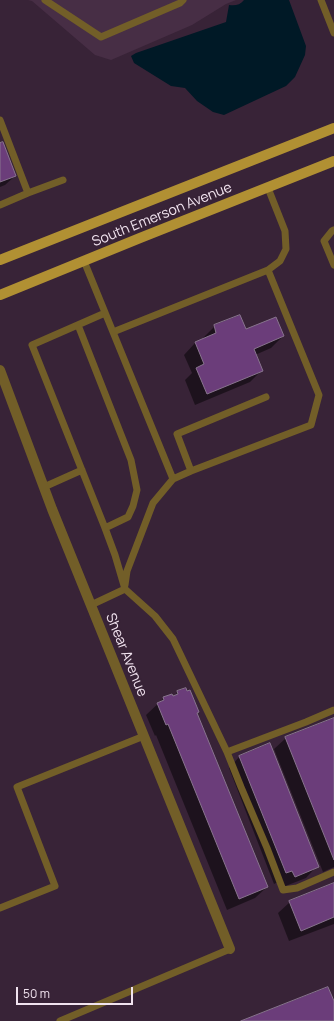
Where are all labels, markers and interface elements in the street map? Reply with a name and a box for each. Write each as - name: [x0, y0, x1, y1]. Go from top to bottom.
- street label: South Emerson Avenue: [90, 179, 234, 251]
- street label: Shear Avenue: [102, 611, 150, 699]
- scale bar: [18, 979, 135, 1005]
- text: 50 m: [23, 985, 50, 1002]

